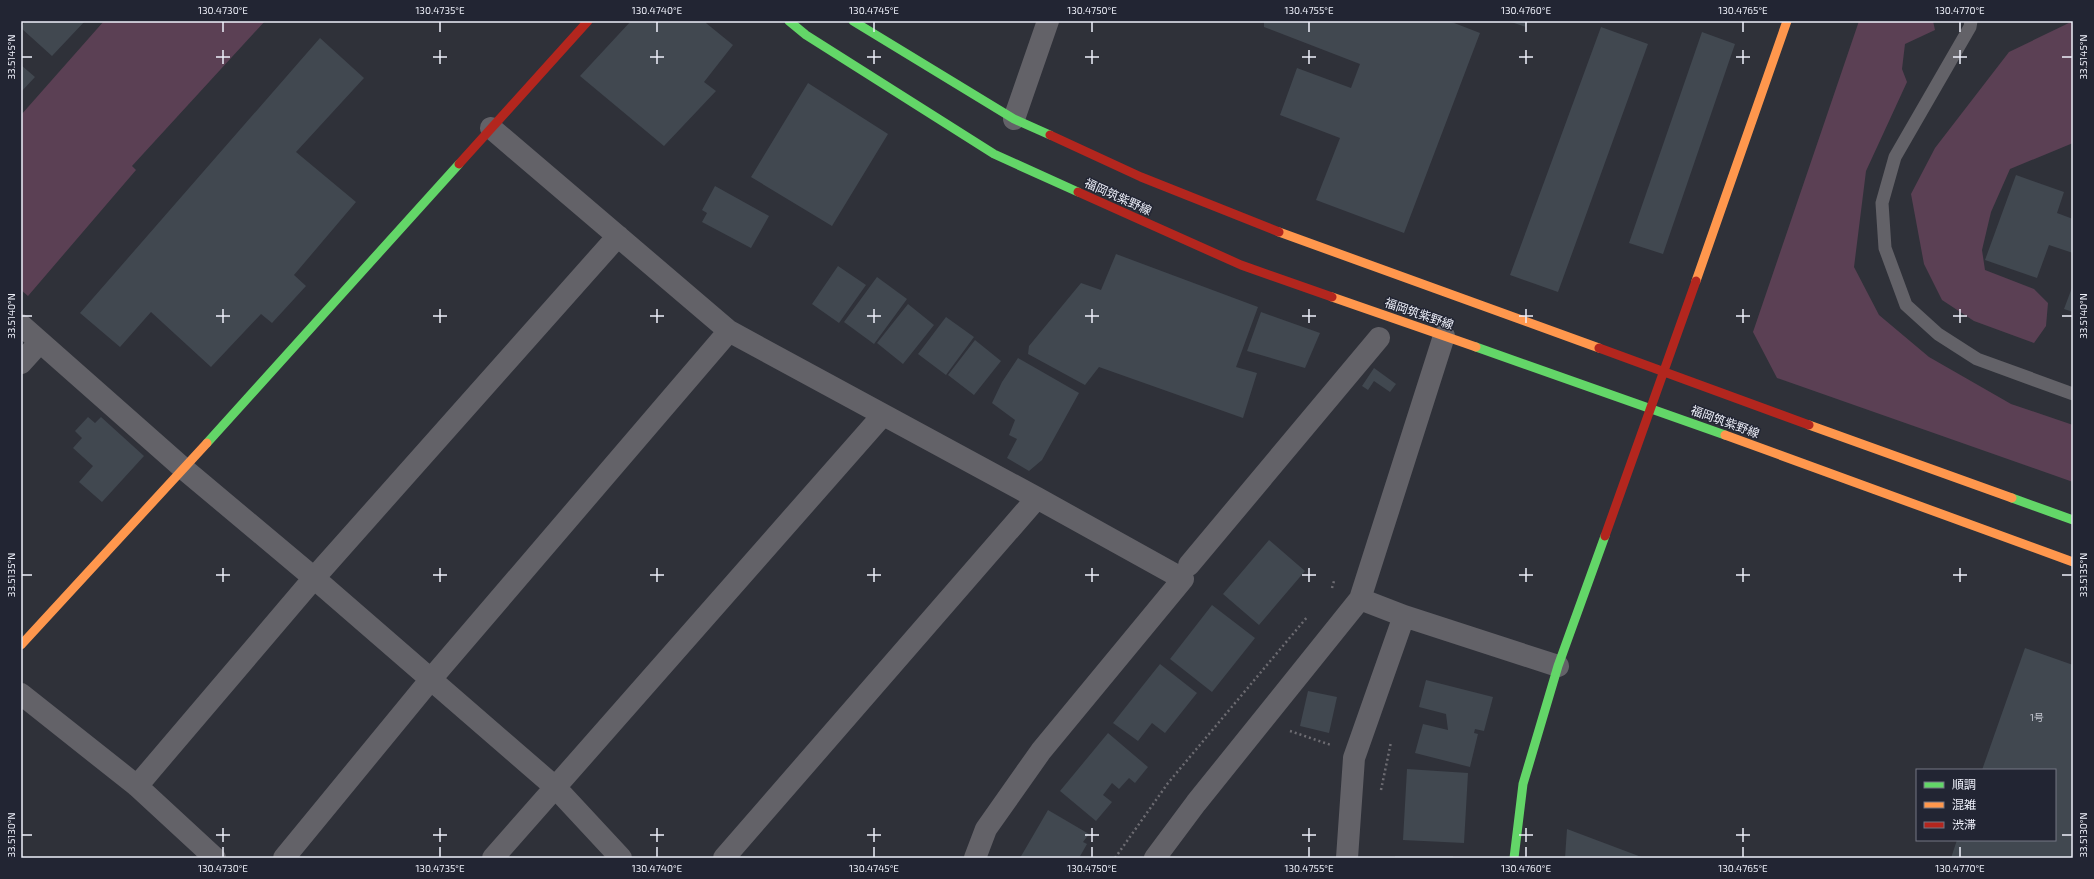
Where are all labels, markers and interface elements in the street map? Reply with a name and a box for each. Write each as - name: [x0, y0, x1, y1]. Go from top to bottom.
- text: 130.4730°E: [198, 4, 248, 16]
- text: 130.4735°E: [415, 4, 465, 16]
- text: 130.4740°E: [632, 4, 683, 16]
- text: 130.4745°E: [849, 4, 899, 16]
- text: 130.4750°E: [1067, 4, 1117, 16]
- text: 130.4755°E: [1285, 4, 1334, 16]
- text: 130.4760°E: [1501, 4, 1551, 16]
- text: 130.4765°E: [1718, 4, 1768, 16]
- text: 130.4770°E: [1935, 4, 1985, 16]
- text: 33.5145°N: [5, 35, 17, 79]
- text: 33.5145°N: [2077, 35, 2089, 79]
- street label: 福岡筑紫野線: [1083, 175, 1154, 217]
- text: 33.5140°N: [5, 293, 17, 339]
- text: 33.5140°N: [2077, 293, 2089, 339]
- street label: 福岡筑紫野線: [1383, 295, 1456, 331]
- street label: 福岡筑紫野線: [1689, 402, 1762, 440]
- text: 33.5135°N: [5, 553, 17, 597]
- text: 33.5135°N: [2077, 553, 2089, 597]
- house number: 1号: [2030, 711, 2044, 723]
- legend: [1916, 769, 2056, 841]
- text: 順調: [1952, 777, 1976, 791]
- text: 混雑: [1952, 797, 1976, 811]
- text: 33.5130°N: [5, 812, 17, 858]
- text: 33.5130°N: [2077, 812, 2089, 858]
- text: 渋滞: [1952, 817, 1976, 831]
- text: 130.4730°E: [198, 862, 248, 874]
- text: 130.4735°E: [415, 862, 465, 874]
- text: 130.4740°E: [632, 862, 683, 874]
- text: 130.4745°E: [849, 862, 899, 874]
- text: 130.4750°E: [1067, 862, 1117, 874]
- text: 130.4755°E: [1285, 862, 1334, 874]
- text: 130.4760°E: [1501, 862, 1551, 874]
- text: 130.4765°E: [1718, 862, 1768, 874]
- text: 130.4770°E: [1935, 862, 1985, 874]

